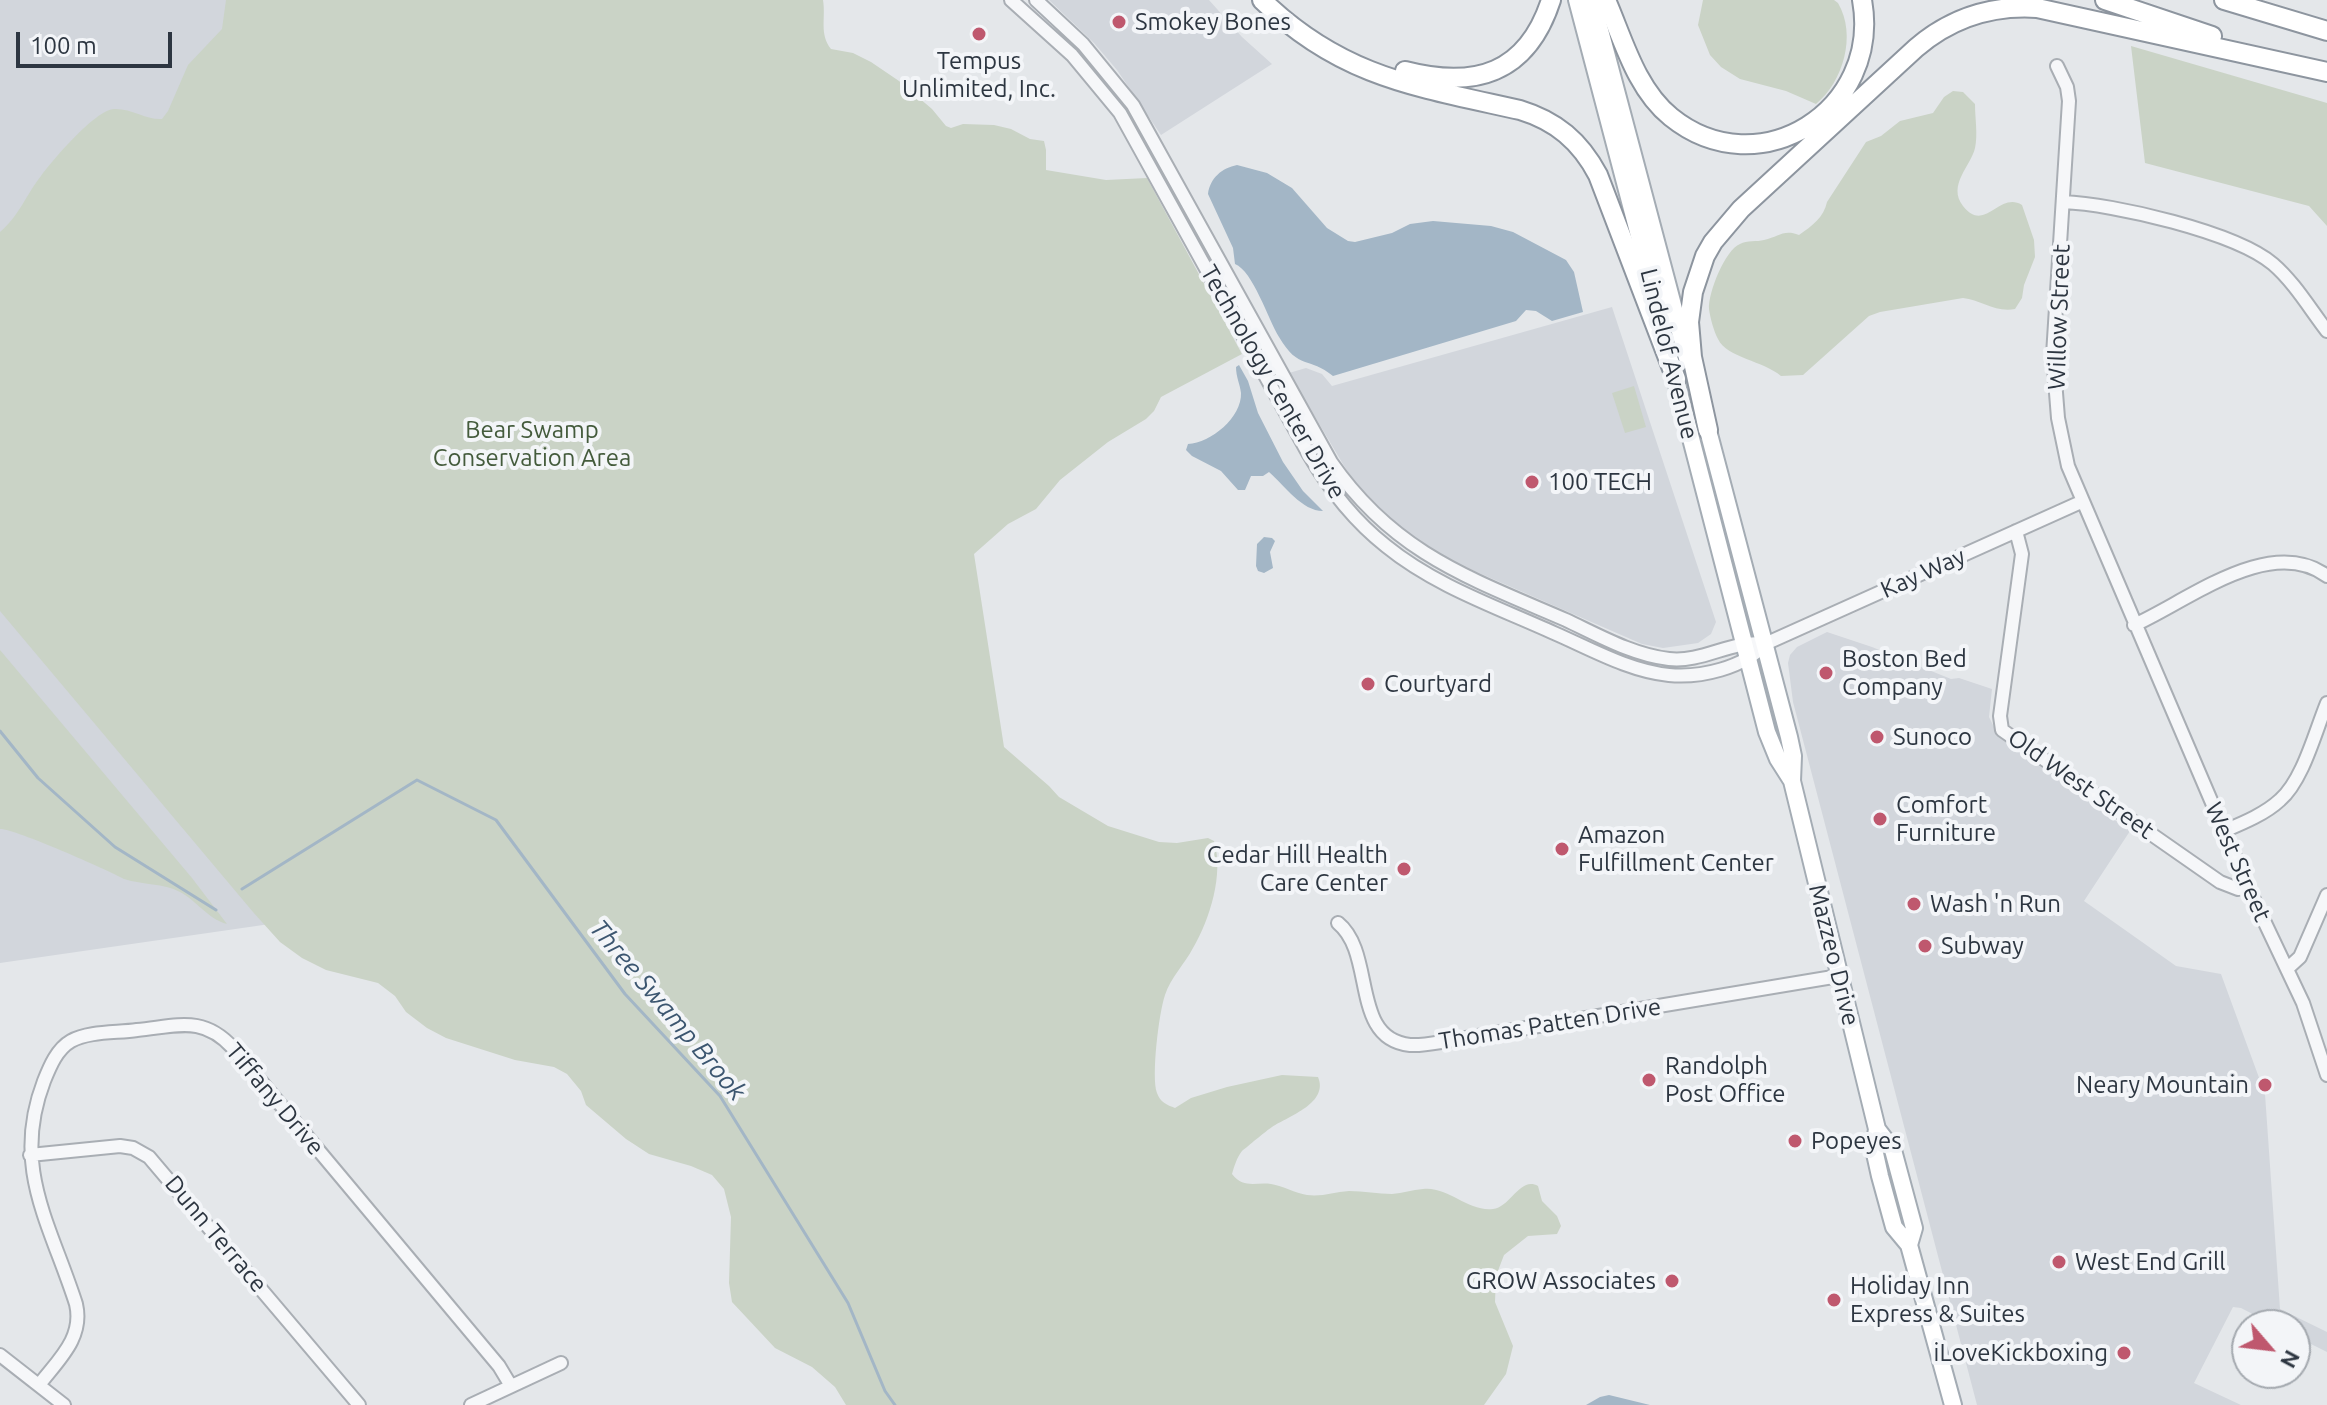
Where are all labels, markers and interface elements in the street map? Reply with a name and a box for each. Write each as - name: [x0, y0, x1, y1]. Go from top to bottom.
- place label: Smokey Bones: [1135, 8, 1291, 36]
- marker: Smokey Bones: [1110, 13, 1128, 31]
- scale bar: [20, 16, 176, 66]
- marker: Tempus Unlimited, Inc.: [970, 25, 988, 43]
- text: 100 m: [30, 32, 97, 59]
- place label: Tempus Unlimited, Inc.: [902, 47, 1056, 103]
- street label: Willow Street: [2042, 243, 2076, 391]
- street label: Technology Center Drive: [1194, 260, 1352, 504]
- street label: Lindelof Avenue: [1634, 266, 1704, 442]
- park label: Bear Swamp Conservation Area: [433, 416, 631, 472]
- place label: 100 TECH: [1548, 468, 1652, 496]
- marker: 100 TECH: [1523, 473, 1541, 491]
- street label: Kay Way: [1876, 542, 1970, 604]
- place label: Boston Bed Company: [1842, 645, 1967, 701]
- marker: Boston Bed Company: [1817, 664, 1835, 682]
- place label: Courtyard: [1384, 670, 1492, 698]
- marker: Courtyard: [1359, 675, 1377, 693]
- place label: Sunoco: [1893, 723, 1972, 751]
- street label: Old West Street: [2002, 723, 2160, 845]
- marker: Sunoco: [1868, 728, 1886, 746]
- place label: Comfort Furniture: [1896, 791, 1996, 847]
- street label: West Street: [2199, 798, 2277, 926]
- marker: Comfort Furniture: [1871, 810, 1889, 828]
- place label: Amazon Fulfillment Center: [1578, 821, 1774, 877]
- marker: Amazon Fulfillment Center: [1553, 840, 1571, 858]
- place label: Cedar Hill Health Care Center: [1207, 841, 1388, 897]
- marker: Cedar Hill Health Care Center: [1395, 860, 1413, 878]
- street label: Mazzeo Drive: [1803, 881, 1865, 1029]
- place label: Wash 'n Run: [1930, 890, 2061, 918]
- marker: Wash 'n Run: [1905, 895, 1923, 913]
- water label: Three Swamp Brook: [583, 913, 753, 1107]
- place label: Subway: [1941, 932, 2024, 960]
- marker: Subway: [1916, 937, 1934, 955]
- street label: Thomas Patten Drive: [1437, 992, 1663, 1056]
- street label: Tiffany Drive: [220, 1037, 330, 1161]
- place label: Randolph Post Office: [1665, 1052, 1786, 1108]
- marker: Randolph Post Office: [1640, 1071, 1658, 1089]
- place label: Neary Mountain: [2076, 1071, 2249, 1099]
- marker: Neary Mountain: [2256, 1076, 2274, 1094]
- place label: Popeyes: [1811, 1127, 1902, 1155]
- marker: Popeyes: [1786, 1132, 1804, 1150]
- street label: Dunn Terrace: [159, 1170, 273, 1298]
- place label: West End Grill: [2075, 1248, 2226, 1276]
- marker: West End Grill: [2050, 1253, 2068, 1271]
- place label: GROW Associates: [1466, 1267, 1656, 1295]
- marker: GROW Associates: [1663, 1272, 1681, 1290]
- place label: Holiday Inn Express & Suites: [1850, 1272, 2025, 1328]
- marker: Holiday Inn Express & Suites: [1825, 1291, 1843, 1309]
- north arrow: [2231, 1309, 2311, 1389]
- place label: iLoveKickboxing: [1934, 1339, 2108, 1367]
- marker: iLoveKickboxing: [2115, 1344, 2133, 1362]
- text: N: [2276, 1346, 2306, 1373]

